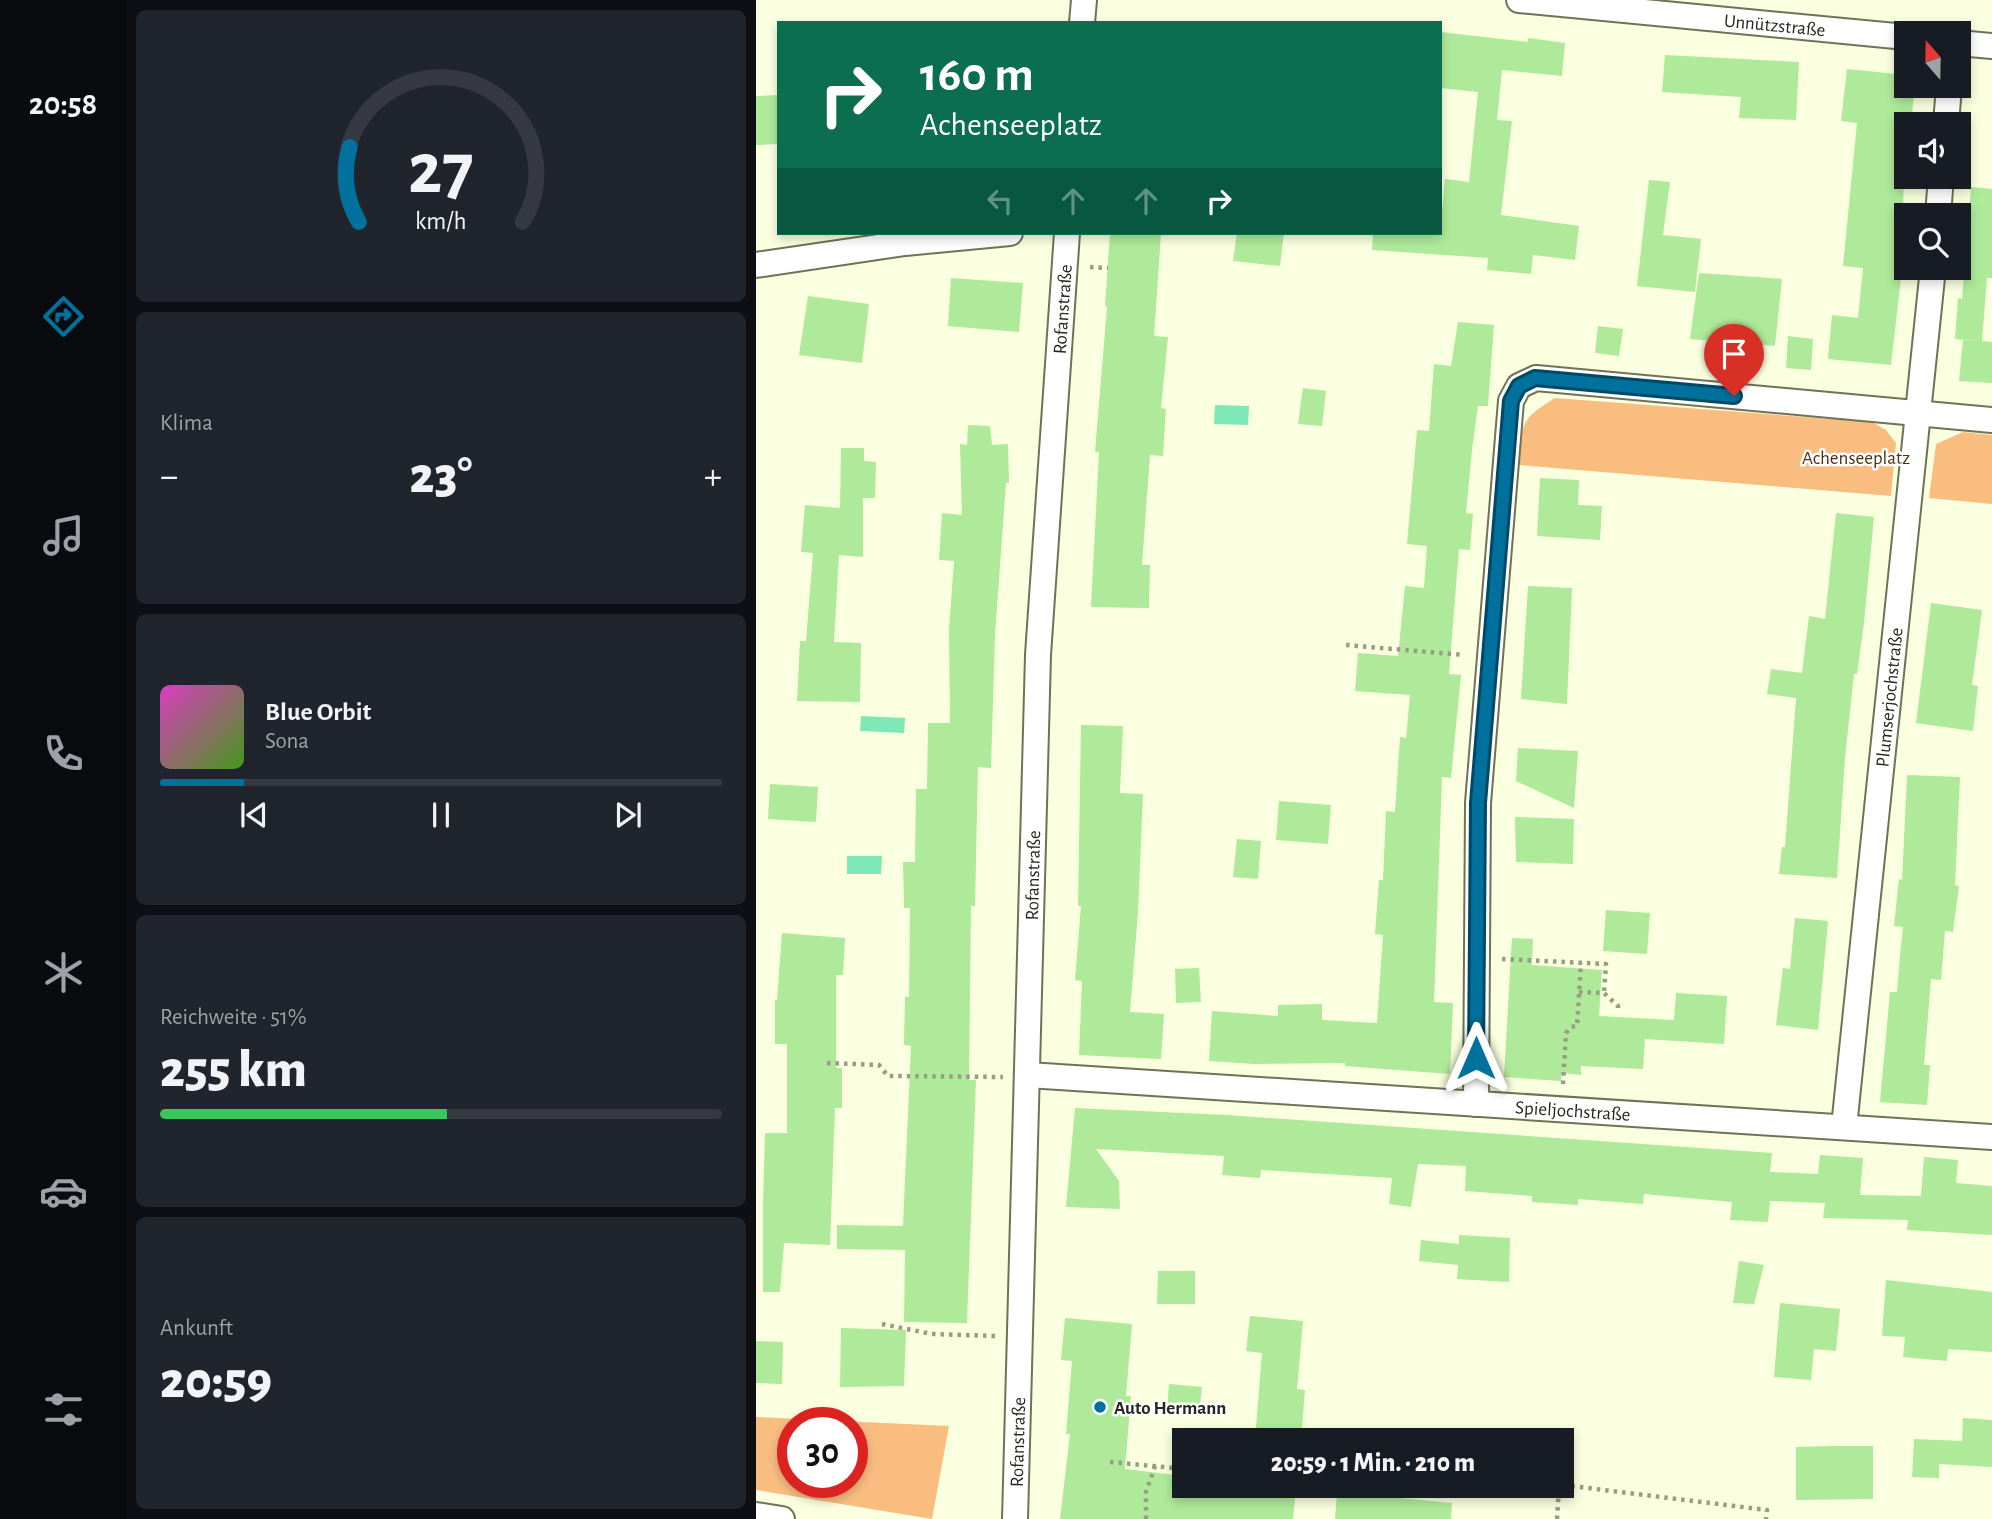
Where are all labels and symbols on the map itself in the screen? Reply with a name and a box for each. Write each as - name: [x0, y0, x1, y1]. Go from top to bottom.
- street label: Unnützstraße: [1723, 12, 1826, 40]
- north arrow: [1894, 21, 1970, 98]
- street label: Rofanstraße: [1051, 264, 1076, 355]
- pin: [1704, 324, 1764, 396]
- park label: Achenseeplatz: [1802, 449, 1910, 468]
- street label: Plumserjochstraße: [1873, 627, 1907, 768]
- street label: Rofanstraße: [1023, 830, 1044, 920]
- position arrow: [1439, 1021, 1513, 1095]
- street label: Spieljochstraße: [1515, 1098, 1631, 1125]
- street label: Rofanstraße: [1008, 1397, 1029, 1487]
- marker: Auto Hermann: [1092, 1399, 1108, 1415]
- place label: Auto Hermann: [1114, 1399, 1226, 1418]
- speed limit sign: 30: [777, 1407, 868, 1498]

